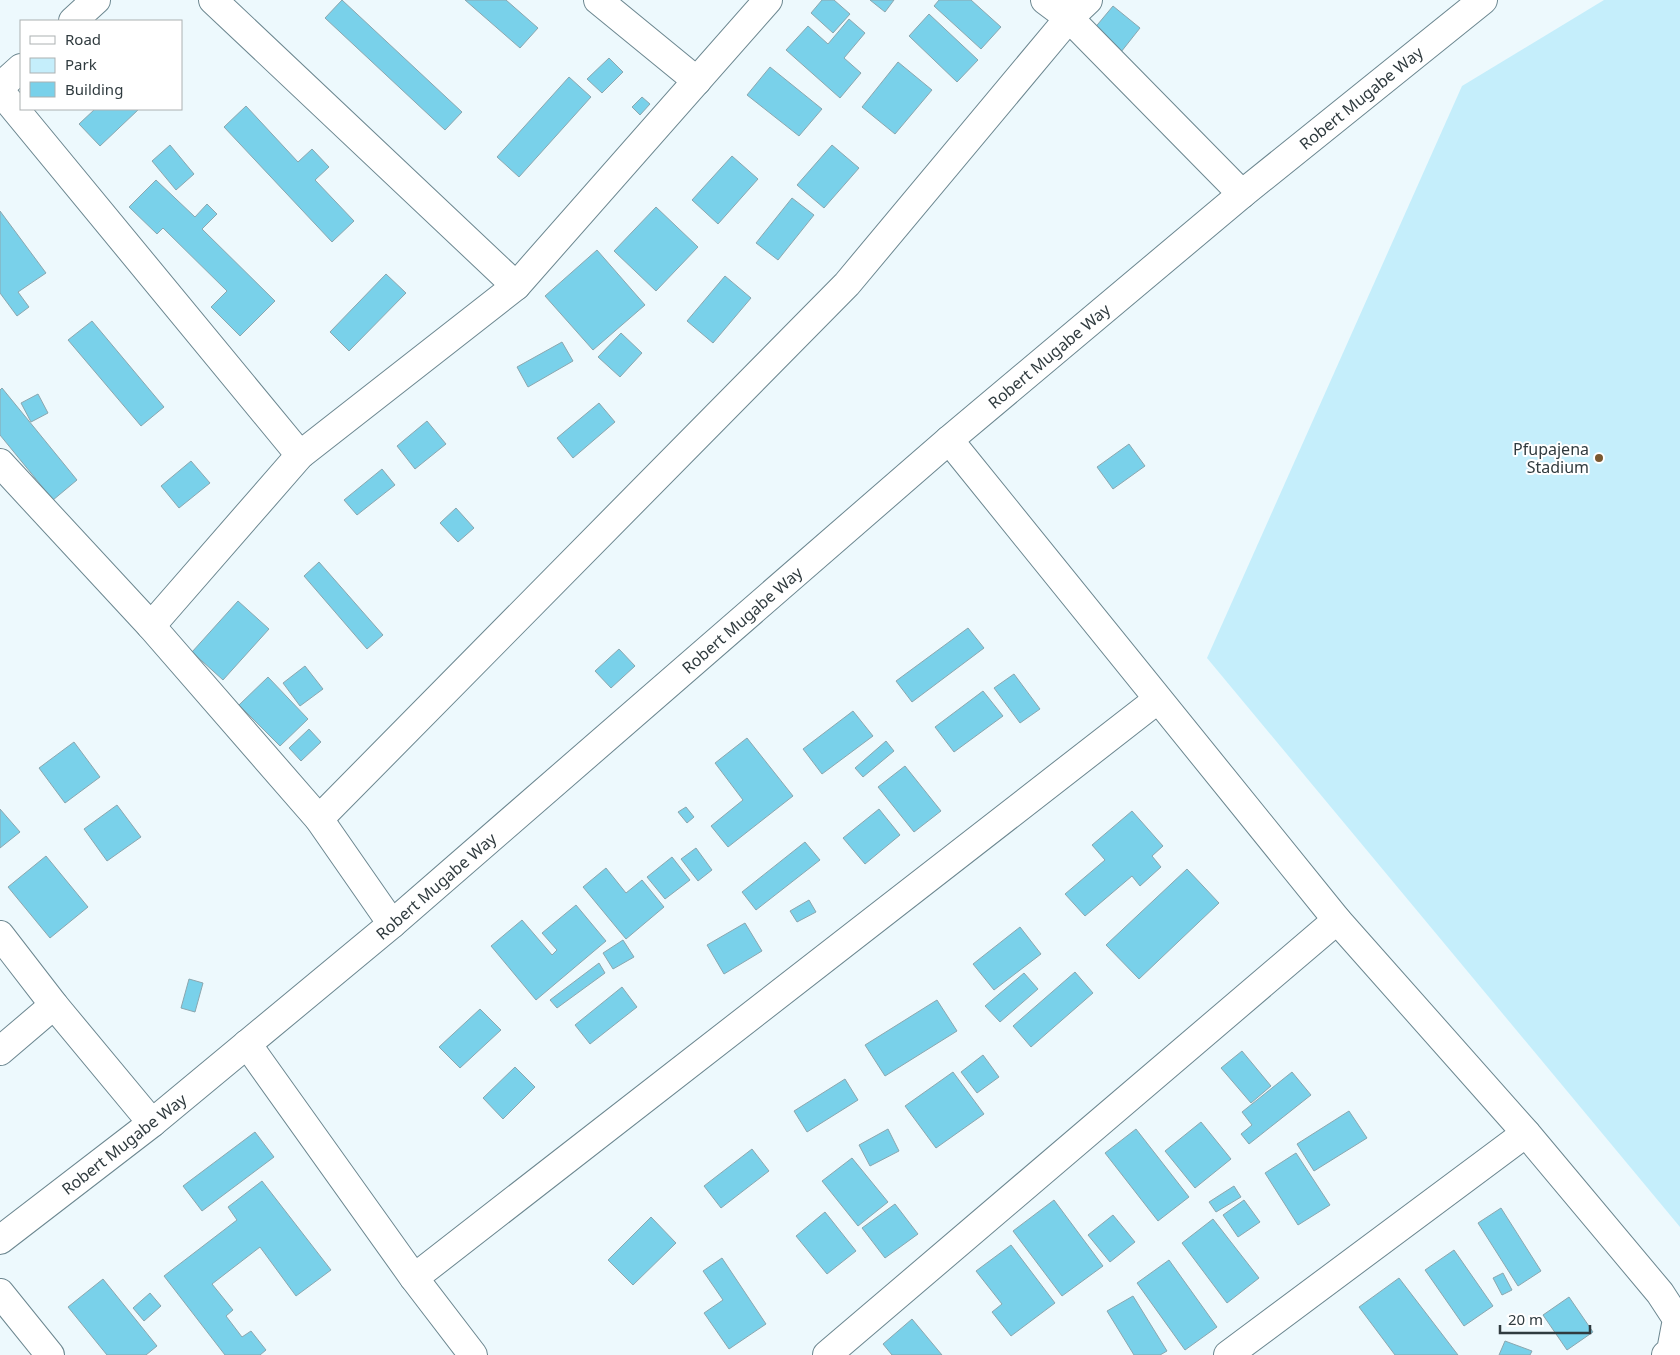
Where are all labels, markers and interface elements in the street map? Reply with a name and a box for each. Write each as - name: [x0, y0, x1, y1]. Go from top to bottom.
- legend: [20, 20, 182, 110]
- text: Road: [65, 29, 101, 49]
- street label: Robert Mugabe Way: [1295, 41, 1428, 155]
- text: Park: [65, 54, 97, 74]
- text: Building: [65, 79, 123, 99]
- street label: Robert Mugabe Way: [983, 298, 1115, 414]
- place label: Pfupajena Stadium: [1513, 438, 1589, 478]
- marker: Pfupajena Stadium: [1593, 452, 1605, 464]
- street label: Robert Mugabe Way: [677, 561, 808, 678]
- street label: Robert Mugabe Way: [371, 827, 502, 944]
- street label: Robert Mugabe Way: [57, 1088, 192, 1200]
- scale bar: [1500, 1302, 1590, 1334]
- text: 20 m: [1508, 1309, 1543, 1329]

